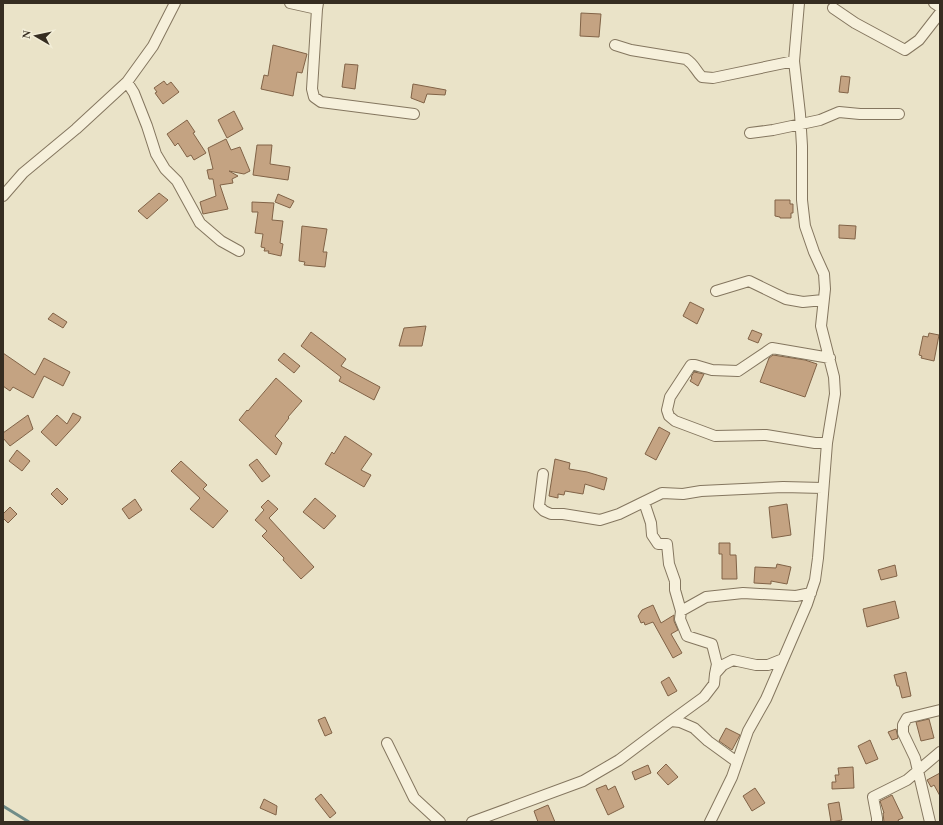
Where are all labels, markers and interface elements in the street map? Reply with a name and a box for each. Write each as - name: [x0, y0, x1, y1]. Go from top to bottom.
- north arrow: [16, 16, 56, 56]
- text: N: [20, 30, 33, 39]

